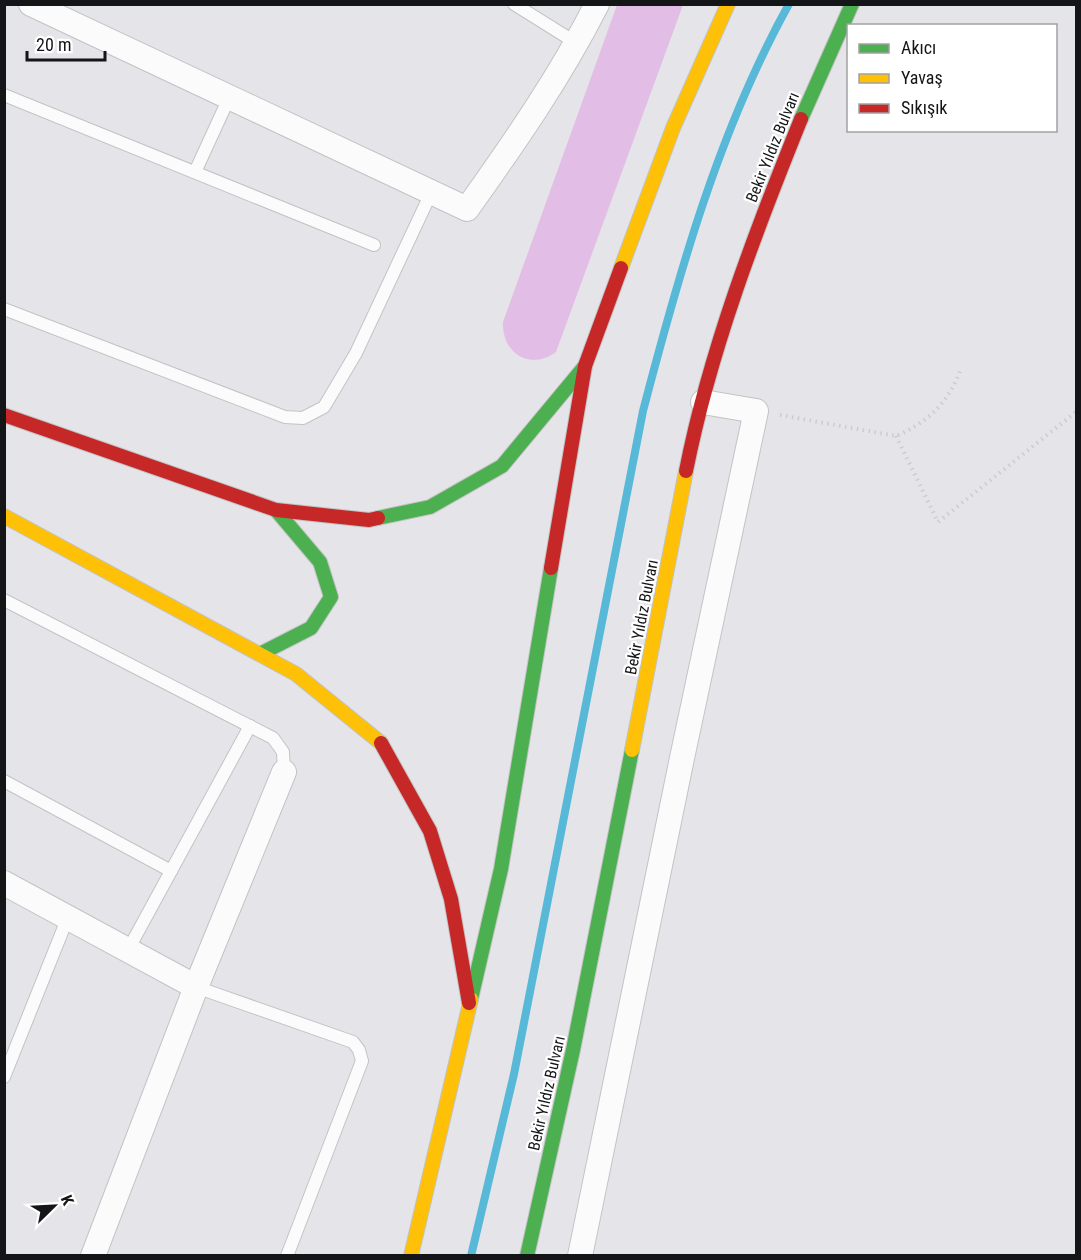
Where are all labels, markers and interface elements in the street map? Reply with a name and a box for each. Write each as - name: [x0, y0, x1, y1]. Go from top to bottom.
- scale bar: [27, 24, 105, 62]
- legend: [847, 24, 1057, 132]
- text: 20 m: [36, 34, 71, 55]
- text: Akıcı: [901, 37, 936, 58]
- text: Yavaş: [901, 67, 943, 88]
- street label: Bekir Yıldız Bulvarı: [742, 89, 803, 205]
- text: Sıkışık: [901, 97, 947, 118]
- street label: Bekir Yıldız Bulvarı: [621, 558, 662, 676]
- street label: Bekir Yıldız Bulvarı: [524, 1034, 569, 1152]
- north arrow: [24, 1176, 84, 1236]
- text: K: [57, 1192, 78, 1208]

